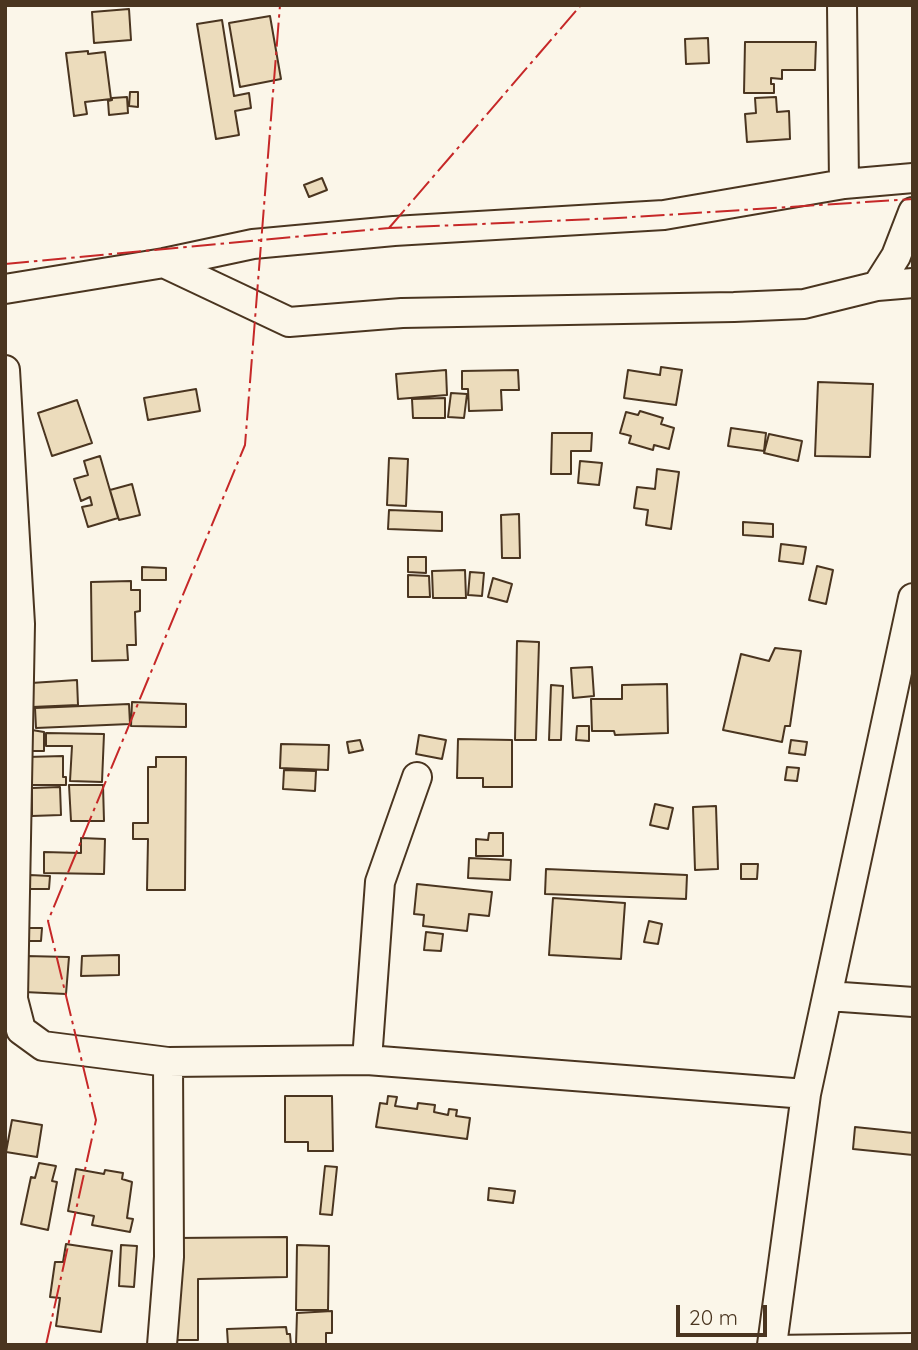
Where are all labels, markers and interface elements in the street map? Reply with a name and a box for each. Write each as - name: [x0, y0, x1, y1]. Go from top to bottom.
- scale bar: [680, 1290, 771, 1334]
- text: 20 m: [689, 1304, 738, 1330]

